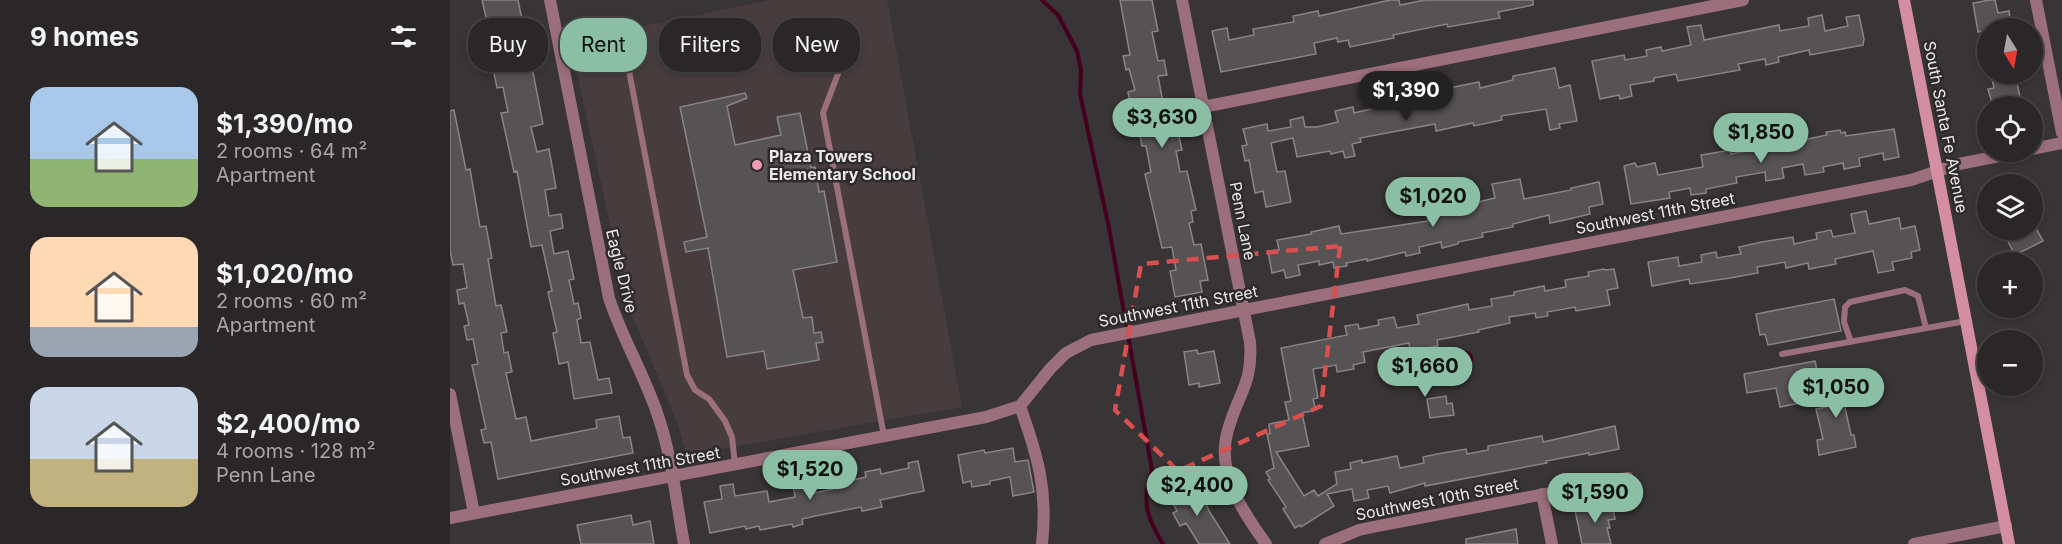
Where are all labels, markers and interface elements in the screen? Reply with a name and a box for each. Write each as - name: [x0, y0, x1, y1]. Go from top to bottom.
- chip: Buy: [468, 18, 548, 72]
- chip: Rent: [560, 18, 647, 72]
- chip: Filters: [659, 18, 761, 72]
- chip: New: [773, 18, 860, 72]
- north arrow: [1977, 18, 2043, 84]
- map controls: [1977, 18, 2043, 396]
- icon: filters: [387, 20, 420, 53]
- text: 9 homes: [30, 21, 139, 52]
- street label: South Santa Fe Avenue: [1920, 39, 1972, 215]
- pin: $1,390: [1357, 71, 1455, 122]
- text: $1,390: [1372, 78, 1440, 102]
- button: locate: [1977, 96, 2043, 162]
- pin: $3,630: [1113, 98, 1211, 149]
- text: $3,630: [1126, 105, 1198, 129]
- text: $1,390/mo: [216, 108, 353, 139]
- icon: home: [78, 111, 150, 183]
- pin: $1,850: [1712, 113, 1810, 164]
- text: $1,850: [1727, 120, 1795, 144]
- text: 2 rooms · 64 m²: [216, 139, 367, 163]
- place label: Plaza Towers Elementary School: [769, 146, 916, 184]
- marker: Plaza Towers Elementary School: [750, 158, 764, 172]
- text: Apartment: [216, 163, 315, 187]
- button: layers: [1977, 174, 2043, 240]
- pin: $1,020: [1384, 177, 1482, 228]
- street label: Penn Lane: [1226, 180, 1260, 262]
- text: $1,020: [1399, 184, 1467, 208]
- street label: Southwest 11th Street: [1574, 188, 1736, 238]
- street label: Eagle Drive: [602, 227, 642, 315]
- button: +: [1977, 252, 2043, 318]
- text: $1,020/mo: [216, 258, 353, 289]
- icon: home: [78, 261, 150, 333]
- street label: Southwest 11th Street: [1097, 281, 1259, 331]
- text: 2 rooms · 60 m²: [216, 289, 367, 313]
- text: Apartment: [216, 313, 315, 337]
- button: −: [1977, 330, 2043, 396]
- pin: $1,660: [1376, 347, 1474, 398]
- text: $1,660: [1391, 354, 1459, 378]
- pin: $1,050: [1787, 368, 1885, 419]
- text: $1,050: [1802, 375, 1870, 399]
- text: $2,400/mo: [216, 408, 361, 439]
- icon: home: [78, 411, 150, 483]
- text: 4 rooms · 128 m²: [216, 439, 376, 463]
- street label: Southwest 11th Street: [559, 442, 721, 490]
- pin: $1,520: [761, 450, 859, 501]
- text: $1,520: [776, 457, 844, 481]
- text: Penn Lane: [216, 463, 316, 487]
- pin: $2,400: [1148, 466, 1246, 517]
- text: $2,400: [1161, 473, 1233, 497]
- street label: Southwest 10th Street: [1354, 473, 1520, 525]
- pin: $1,590: [1546, 473, 1644, 524]
- text: $1,590: [1561, 480, 1629, 504]

